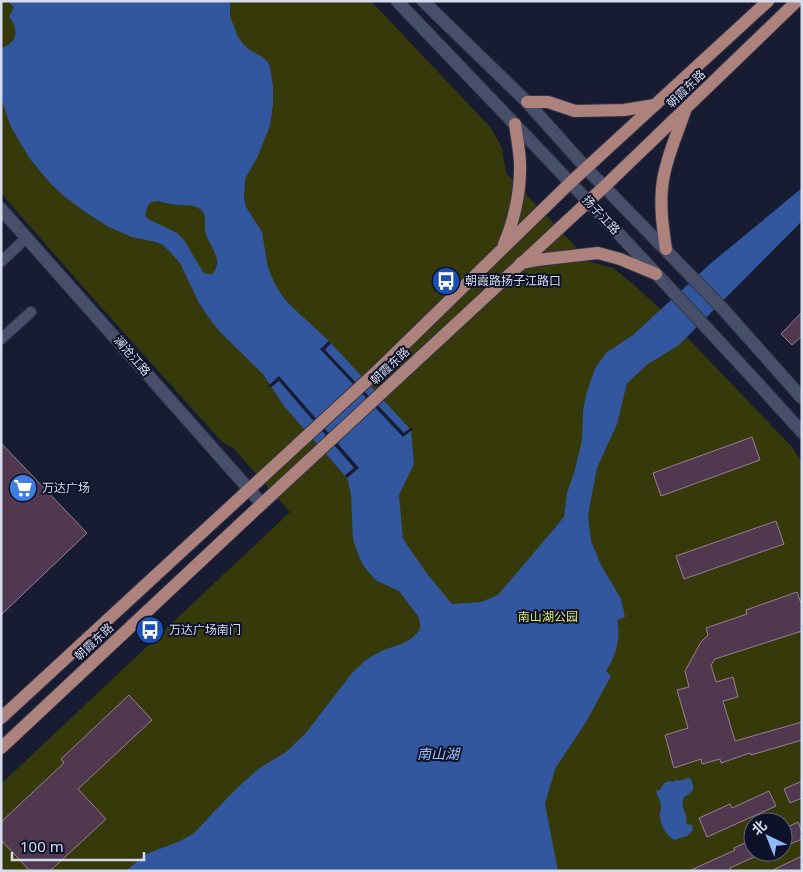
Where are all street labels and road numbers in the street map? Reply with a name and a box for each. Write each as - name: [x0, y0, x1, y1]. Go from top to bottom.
- street label: 朝霞东路: [662, 66, 709, 111]
- street label: 扬子江路: [579, 191, 624, 238]
- street label: 澜沧江路: [110, 332, 155, 379]
- street label: 朝霞东路: [366, 343, 413, 388]
- street label: 朝霞东路: [70, 619, 117, 664]

